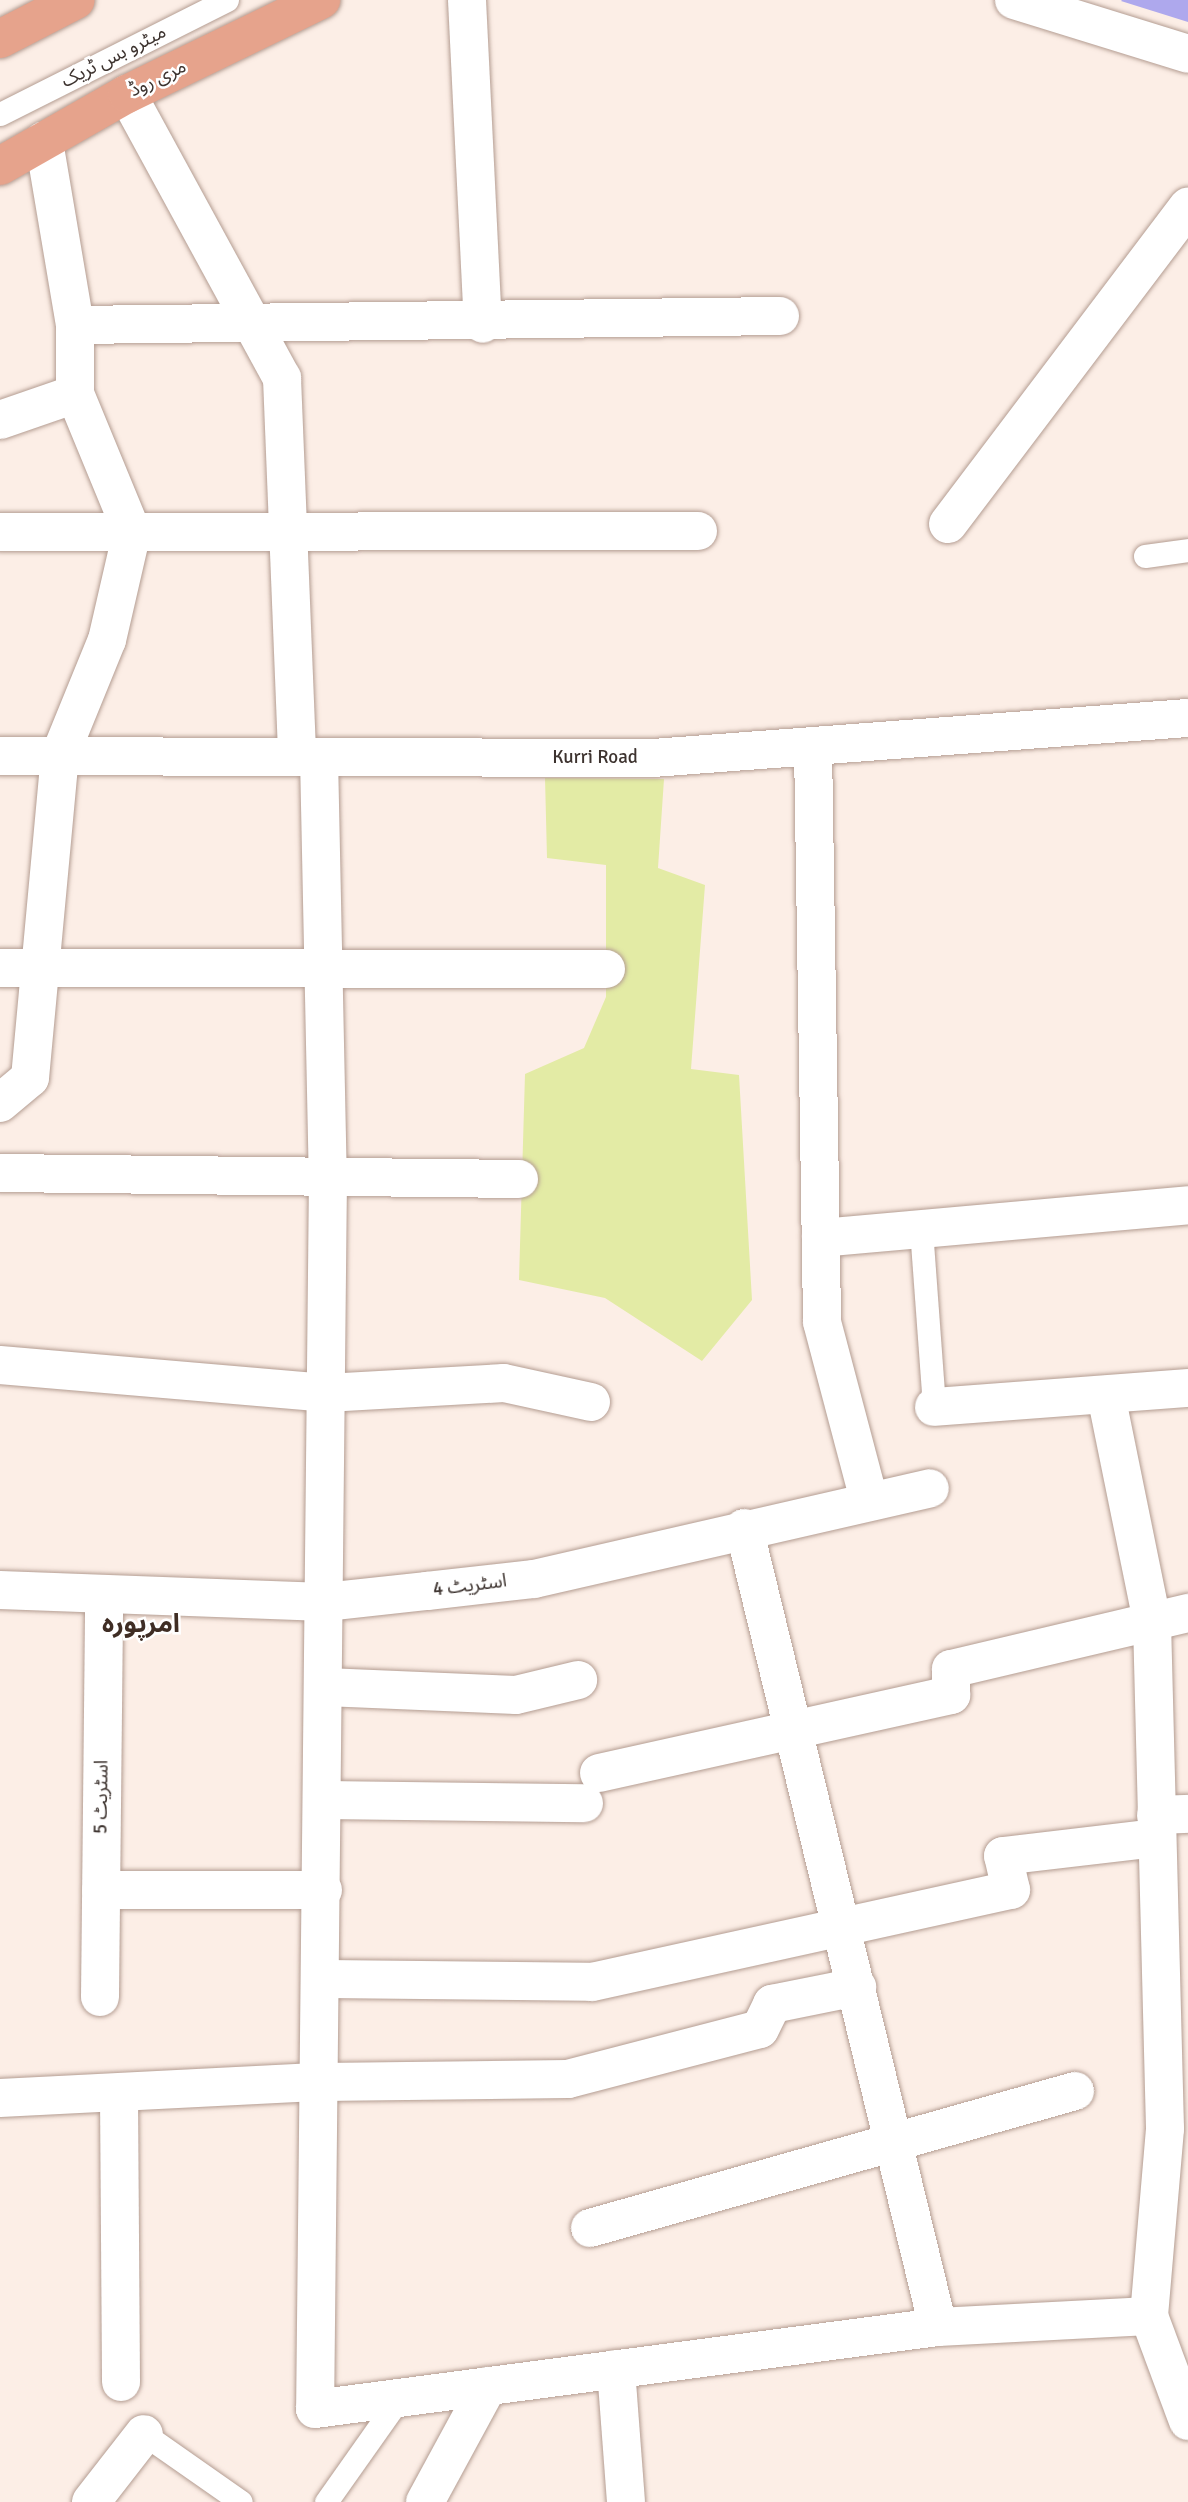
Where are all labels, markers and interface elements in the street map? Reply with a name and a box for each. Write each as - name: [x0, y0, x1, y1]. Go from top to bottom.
- street label: میٹرو بس ٹریک: [58, 21, 170, 93]
- street label: مری روڈ: [126, 55, 190, 103]
- street label: Kurri Road: [552, 747, 638, 769]
- street label: اسٹریٹ 4: [432, 1570, 508, 1602]
- district label: امرپورہ: [102, 1609, 180, 1641]
- street label: اسٹریٹ 5: [90, 1760, 114, 1834]

